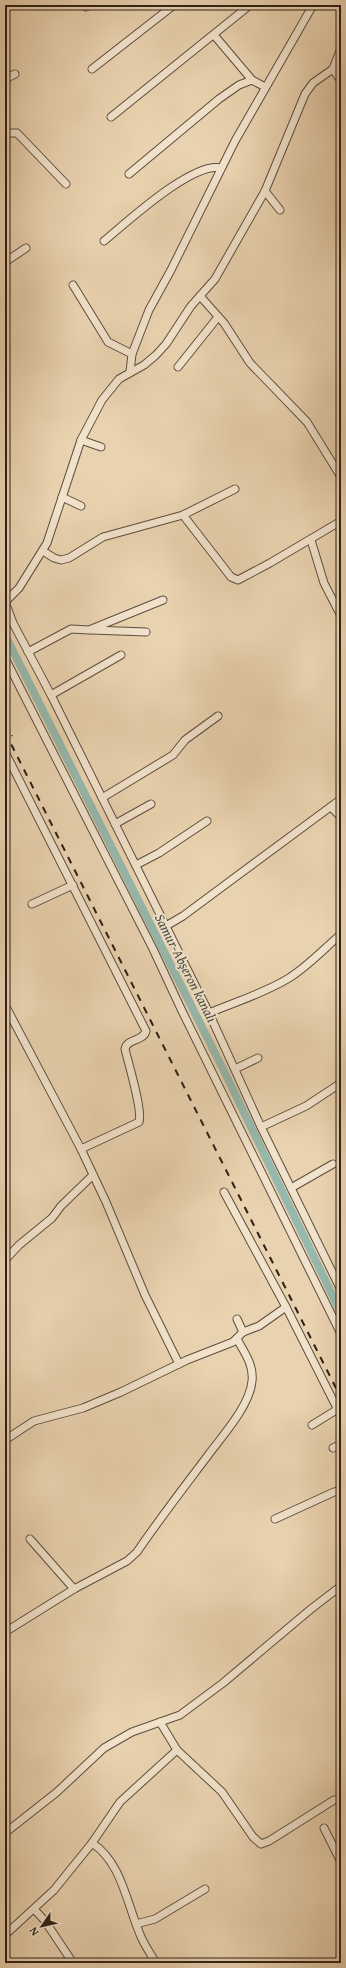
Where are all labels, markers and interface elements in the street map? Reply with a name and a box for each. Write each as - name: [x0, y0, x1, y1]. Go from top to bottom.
- water label: Samur-Abşeron kanalı: [150, 910, 222, 1026]
- north arrow: [22, 1906, 62, 1946]
- text: N: [25, 1924, 42, 1939]

